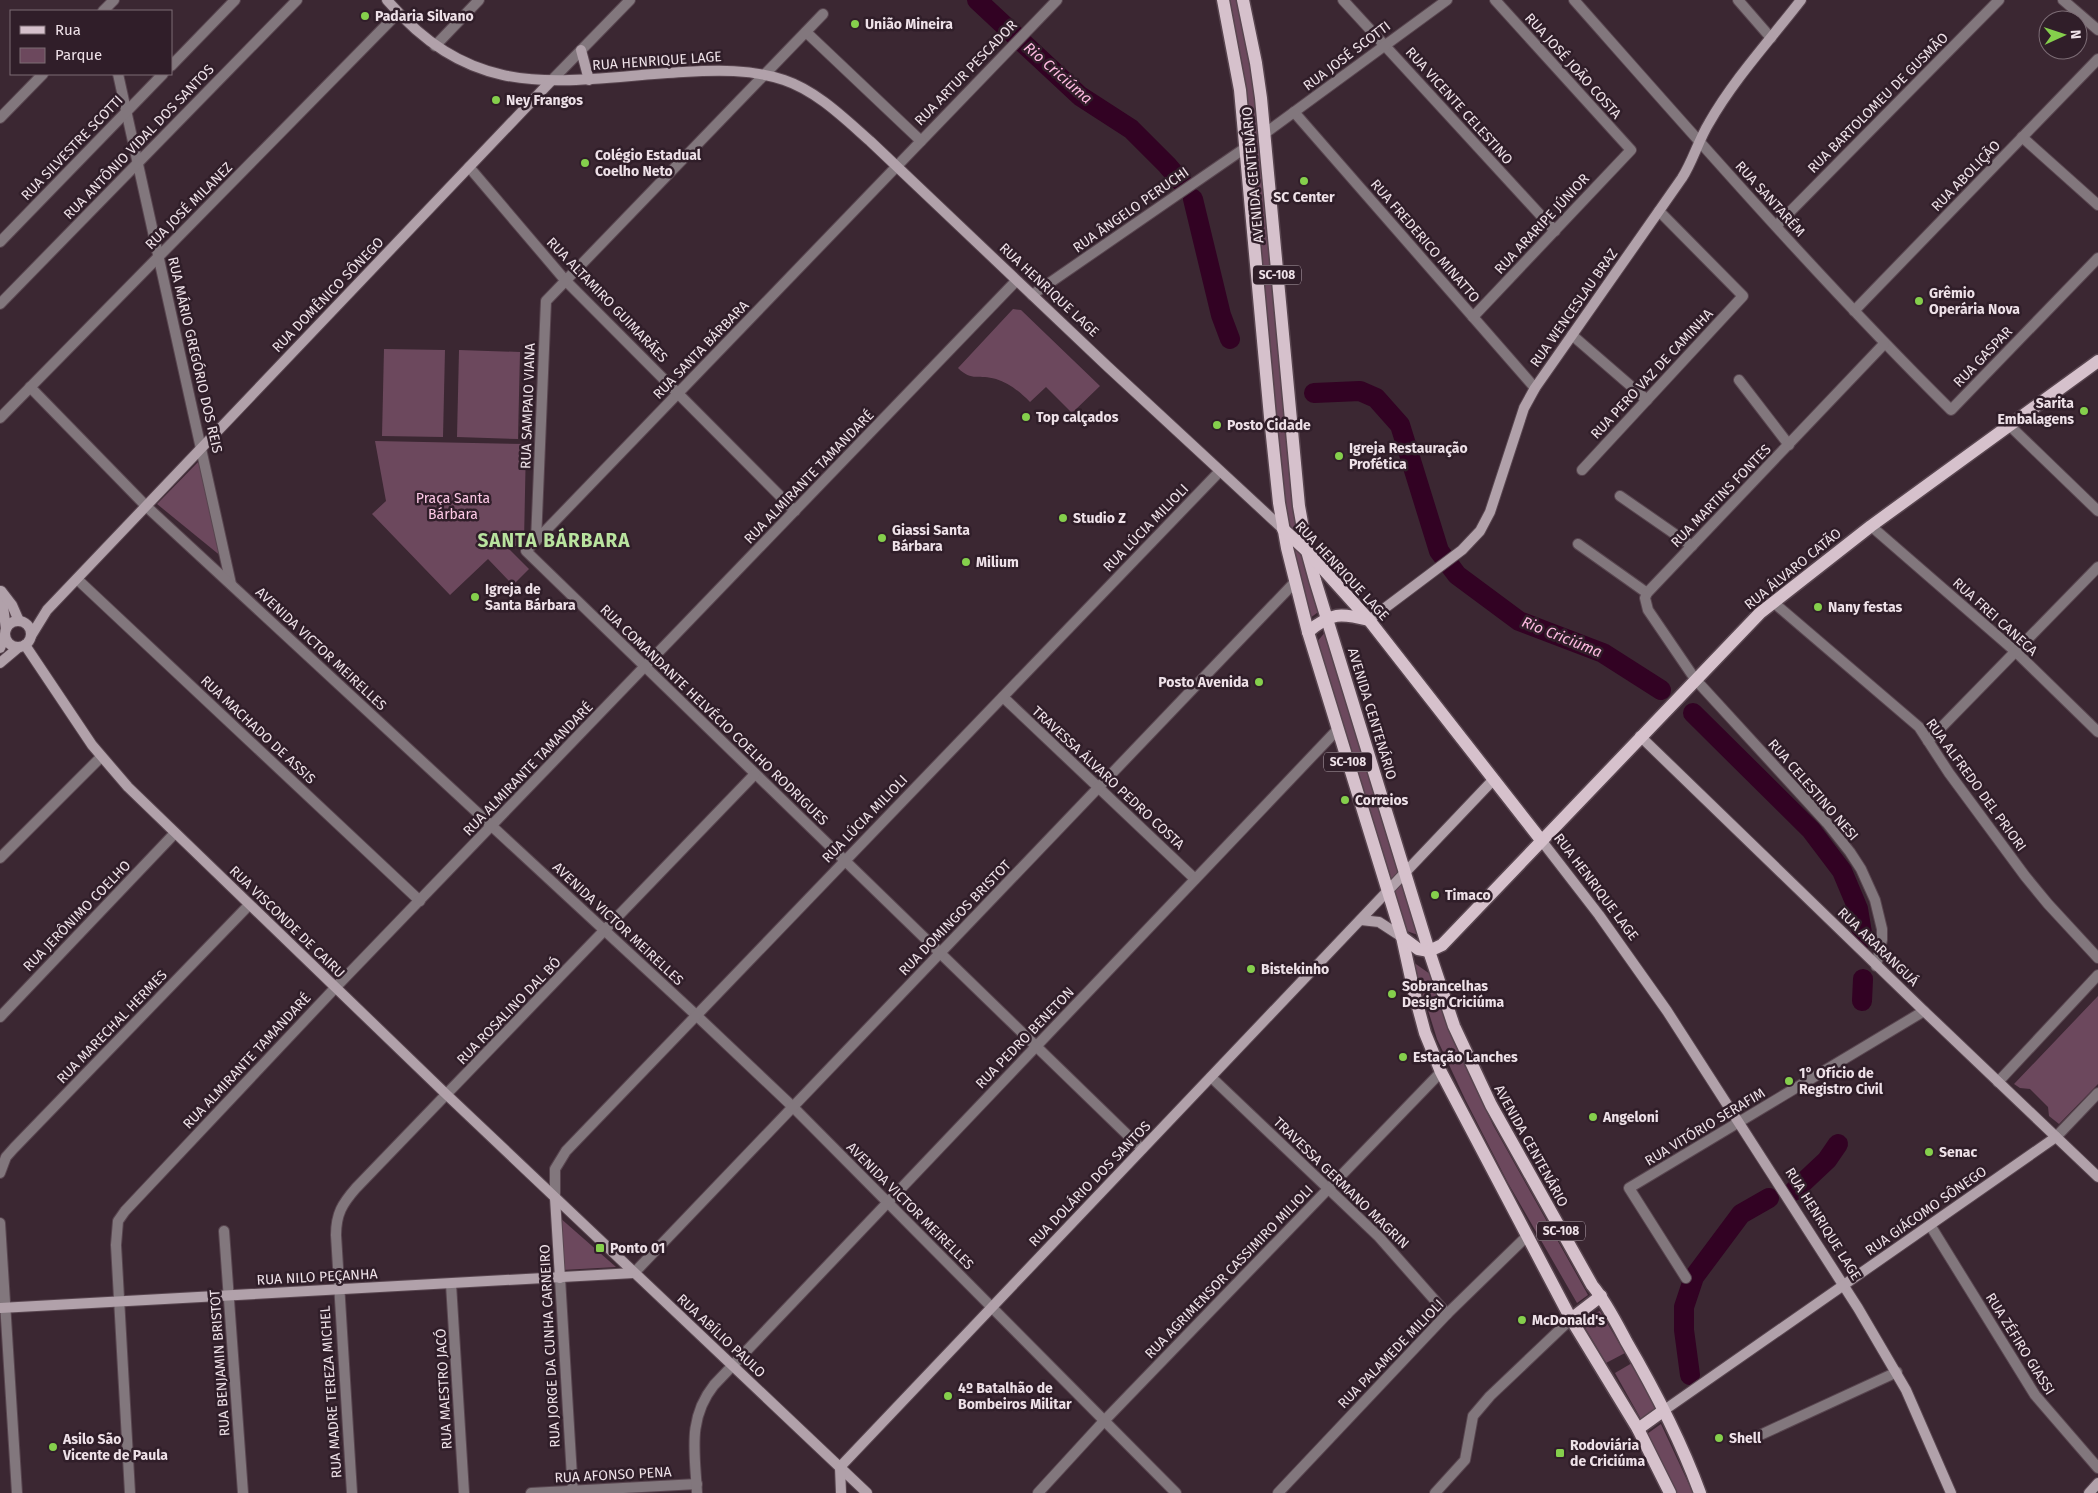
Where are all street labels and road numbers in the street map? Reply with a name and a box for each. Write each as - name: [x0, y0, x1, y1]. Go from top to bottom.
- street label: RUA JOSÉ JOÃO COSTA: [1521, 9, 1626, 122]
- street label: RUA ARTUR PESCADOR: [911, 16, 1021, 129]
- street label: RUA JOSÉ SCOTTI: [1299, 17, 1394, 94]
- street label: RUA BARTOLOMEU DE GUSMÃO: [1804, 29, 1952, 177]
- street label: RUA VICENTE CELESTINO: [1402, 44, 1516, 168]
- street label: RUA HENRIQUE LAGE: [592, 48, 722, 74]
- street label: RUA ANTÔNIO VIDAL DOS SANTOS: [60, 60, 218, 223]
- street label: RUA SILVESTRE SCOTTI: [18, 92, 126, 204]
- street label: AVENIDA CENTENÁRIO: [1238, 106, 1267, 244]
- street label: RUA ABOLIÇÃO: [1928, 137, 2004, 215]
- street label: RUA SANTARÉM: [1732, 157, 1809, 240]
- street label: RUA JOSÉ MILANEZ: [141, 158, 236, 253]
- street label: RUA ÂNGELO PERUCHI: [1069, 163, 1192, 256]
- street label: RUA ARARIPE JÚNIOR: [1490, 169, 1593, 278]
- street label: RUA FREDERICO MINATTO: [1367, 176, 1483, 306]
- street label: RUA DOMÊNICO SÔNEGO: [268, 233, 387, 356]
- street label: RUA ALTAMIRO GUIMARÃES: [543, 234, 671, 366]
- street label: RUA HENRIQUE LAGE: [996, 240, 1102, 340]
- street label: RUA WENCESLAU BRAZ: [1527, 245, 1621, 371]
- street label: RUA MÁRIO GREGÓRIO DOS REIS: [164, 255, 227, 455]
- road number: SC-108: [1253, 266, 1301, 284]
- street label: RUA SANTA BÁRBARA: [649, 296, 752, 403]
- street label: RUA PERO VAZ DE CAMINHA: [1587, 306, 1717, 442]
- street label: RUA GASPAR: [1950, 323, 2016, 391]
- street label: RUA SAMPAIO VIANA: [517, 343, 539, 469]
- street label: RUA ALMIRANTE TAMANDARÉ: [740, 406, 877, 547]
- street label: RUA MARTINS FONTES: [1667, 441, 1775, 551]
- street label: RUA LÚCIA MILIOLI: [1099, 480, 1192, 576]
- street label: RUA HENRIQUE LAGE: [1292, 518, 1392, 624]
- street label: RUA ÁLVARO CATÃO: [1740, 524, 1845, 613]
- street label: RUA FREI CANECA: [1949, 574, 2041, 660]
- street label: AVENIDA VICTOR MEIRELLES: [252, 584, 390, 714]
- street label: RUA COMANDANTE HELVÉCIO COELHO RODRIGUES: [596, 600, 833, 829]
- street label: AVENIDA CENTENÁRIO: [1344, 646, 1401, 782]
- street label: RUA MACHADO DE ASSIS: [197, 672, 319, 788]
- street label: RUA ALMIRANTE TAMANDARÉ: [459, 698, 596, 839]
- street label: TRAVESSA ÁLVARO PEDRO COSTA: [1028, 702, 1188, 853]
- street label: RUA ALFREDO DEL PRIORI: [1922, 715, 2030, 855]
- street label: RUA CELESTINO NESI: [1764, 736, 1862, 844]
- road number: SC-108: [1324, 752, 1372, 772]
- street label: RUA LÚCIA MILIOLI: [818, 771, 911, 867]
- street label: RUA HENRIQUE LAGE: [1550, 830, 1642, 944]
- street label: RUA JERÔNIMO COELHO: [19, 856, 134, 975]
- street label: RUA DOMINGOS BRISTOT: [895, 856, 1015, 979]
- street label: AVENIDA VICTOR MEIRELLES: [549, 859, 687, 989]
- street label: RUA VISCONDE DE CAIRU: [226, 863, 348, 981]
- street label: RUA ARARANGUÁ: [1834, 903, 1923, 990]
- street label: RUA ROSALINO DAL BÓ: [453, 953, 565, 1068]
- street label: RUA MARECHAL HERMES: [53, 966, 171, 1087]
- street label: RUA PEDRO BENETON: [972, 984, 1078, 1092]
- street label: RUA ALMIRANTE TAMANDARÉ: [179, 989, 314, 1132]
- street label: AVENIDA CENTENÁRIO: [1490, 1082, 1572, 1210]
- street label: RUA VITÓRIO SERAFIM: [1641, 1084, 1768, 1170]
- street label: TRAVESSA GERMANO MAGRIN: [1270, 1114, 1412, 1252]
- street label: RUA DOLÁRIO DOS SANTOS: [1025, 1117, 1155, 1250]
- street label: AVENIDA VICTOR MEIRELLES: [843, 1139, 977, 1273]
- street label: RUA GIÁCOMO SÔNEGO: [1862, 1162, 1990, 1259]
- street label: RUA HENRIQUE LAGE: [1781, 1164, 1865, 1284]
- street label: RUA AGRIMENSOR CASSIMIRO MILIOLI: [1141, 1182, 1317, 1362]
- road number: SC-108: [1537, 1222, 1585, 1240]
- street label: RUA JORGE DA CUNHA CARNEIRO: [536, 1244, 564, 1448]
- street label: RUA NILO PEÇANHA: [256, 1265, 378, 1289]
- street label: RUA BENJAMIN BRISTOT: [206, 1288, 234, 1437]
- street label: RUA ZÉFIRO GIASSI: [1982, 1289, 2059, 1398]
- street label: RUA ABÍLIO PAULO: [673, 1290, 769, 1381]
- street label: RUA PALAMEDE MILIOLI: [1335, 1296, 1447, 1412]
- street label: RUA MADRE TEREZA MICHEL: [316, 1305, 346, 1479]
- street label: RUA MAESTRO JACÓ: [431, 1328, 456, 1450]
- street label: RUA AFONSO PENA: [554, 1463, 672, 1487]

